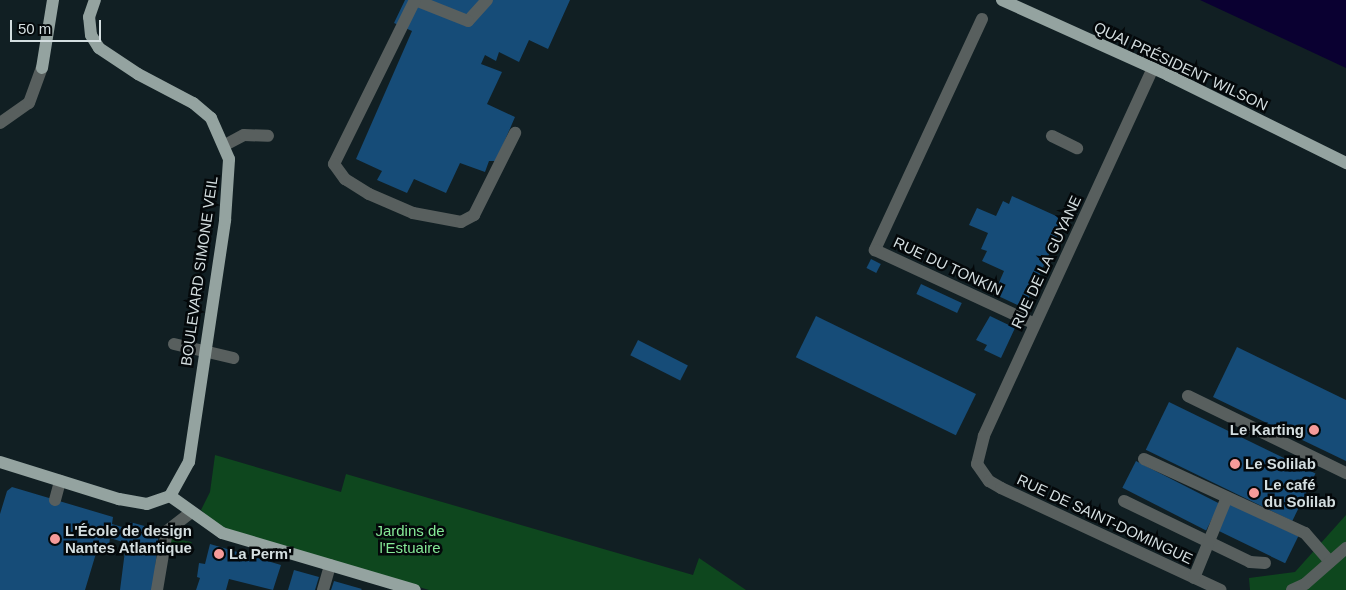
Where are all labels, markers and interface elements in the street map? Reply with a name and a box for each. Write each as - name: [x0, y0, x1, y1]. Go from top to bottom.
- scale bar: [12, 10, 104, 42]
- street label: QUAI PRÉSIDENT WILSON: [1091, 18, 1271, 114]
- text: 50 m: [18, 20, 51, 37]
- street label: BOULEVARD SIMONE VEIL: [177, 175, 221, 367]
- street label: RUE DE LA GUYANE: [1007, 192, 1085, 332]
- street label: RUE DU TONKIN: [891, 233, 1005, 299]
- place label: Le Karting: [1230, 421, 1304, 439]
- marker: Le Karting: [1308, 424, 1320, 436]
- place label: Le Solilab: [1245, 455, 1316, 473]
- marker: Le Solilab: [1229, 458, 1241, 470]
- street label: RUE DE SAINT-DOMINGUE: [1014, 470, 1196, 568]
- place label: Le café du Solilab: [1264, 475, 1336, 510]
- marker: Le café du Solilab: [1248, 487, 1260, 499]
- place label: L'École de design Nantes Atlantique: [65, 521, 193, 556]
- park label: Jardins de l'Estuaire: [375, 521, 445, 556]
- marker: L'École de design Nantes Atlantique: [49, 533, 61, 545]
- place label: La Perm': [229, 545, 292, 563]
- marker: La Perm': [213, 548, 225, 560]

